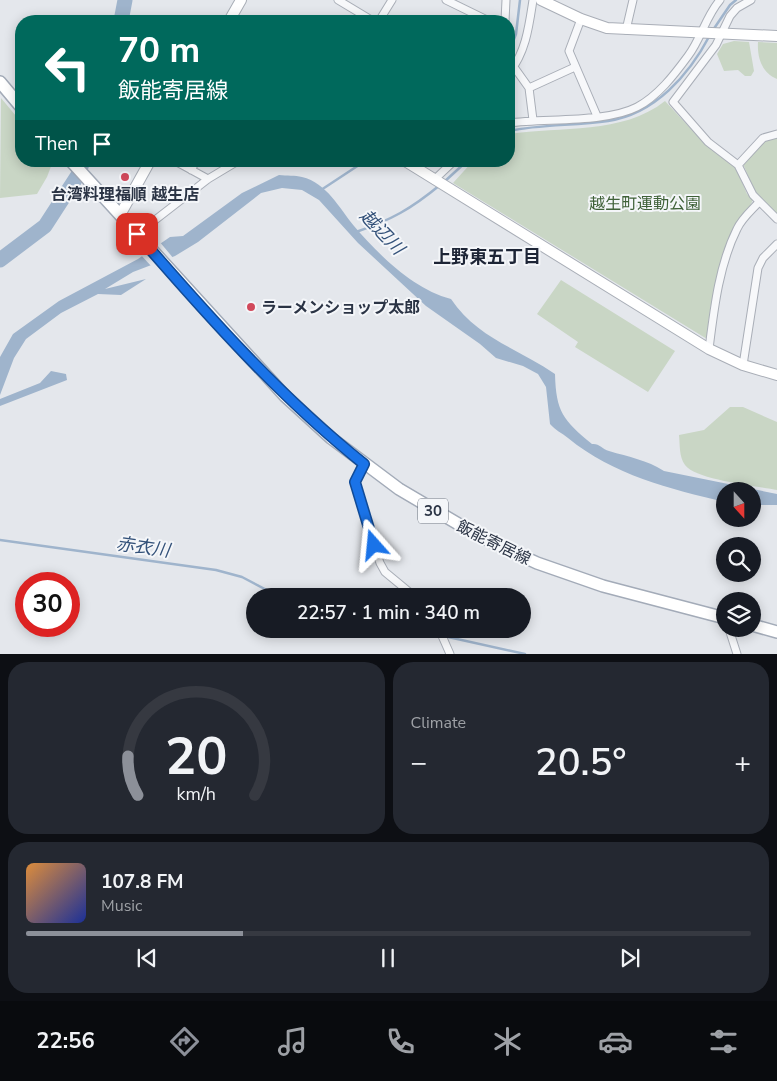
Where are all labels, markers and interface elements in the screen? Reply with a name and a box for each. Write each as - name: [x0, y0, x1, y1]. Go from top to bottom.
- text: 70 m: [118, 27, 200, 74]
- icon: left: [35, 35, 100, 100]
- text: 飯能寄居線: [118, 76, 228, 106]
- icon: arrive: [88, 130, 116, 158]
- text: Then: [35, 131, 78, 157]
- marker: 台湾料理福順 越生店: [119, 171, 131, 183]
- place label: 台湾料理福順 越生店: [51, 184, 199, 206]
- park label: 越生町運動公園: [589, 193, 701, 215]
- water label: 越辺川: [355, 204, 411, 261]
- pin: [116, 213, 158, 255]
- icon: arrive: [123, 220, 151, 248]
- district label: 上野東五丁目: [433, 245, 541, 269]
- place label: ラーメンショップ太郎: [261, 297, 420, 319]
- marker: ラーメンショップ太郎: [245, 301, 257, 313]
- north arrow: [716, 482, 761, 528]
- map controls: [716, 482, 761, 637]
- road number: 30: [418, 498, 448, 524]
- street label: 飯能寄居線: [453, 515, 534, 570]
- position arrow: [347, 518, 399, 570]
- water label: 赤衣川: [115, 531, 173, 563]
- button: search: [716, 537, 761, 582]
- speed limit sign: 30: [15, 572, 80, 637]
- button: layers: [716, 592, 761, 637]
- text: 22:57 · 1 min · 340 m: [297, 600, 480, 626]
- text: Climate: [411, 712, 466, 734]
- text: 20: [165, 721, 227, 792]
- text: 20.5°: [535, 737, 627, 788]
- text: −: [411, 744, 427, 782]
- text: +: [734, 744, 751, 782]
- text: km/h: [177, 782, 216, 806]
- text: 107.8 FM: [101, 869, 184, 895]
- text: Music: [101, 895, 142, 917]
- icon: previous: [133, 944, 161, 972]
- icon: pause: [374, 944, 402, 972]
- icon: next: [616, 944, 644, 972]
- icon: directions: [167, 1024, 202, 1059]
- icon: music: [275, 1024, 310, 1059]
- icon: phone: [383, 1024, 418, 1059]
- icon: climate: [490, 1024, 525, 1059]
- icon: car: [598, 1024, 633, 1059]
- icon: filters: [706, 1024, 741, 1059]
- text: 22:56: [36, 1026, 95, 1056]

